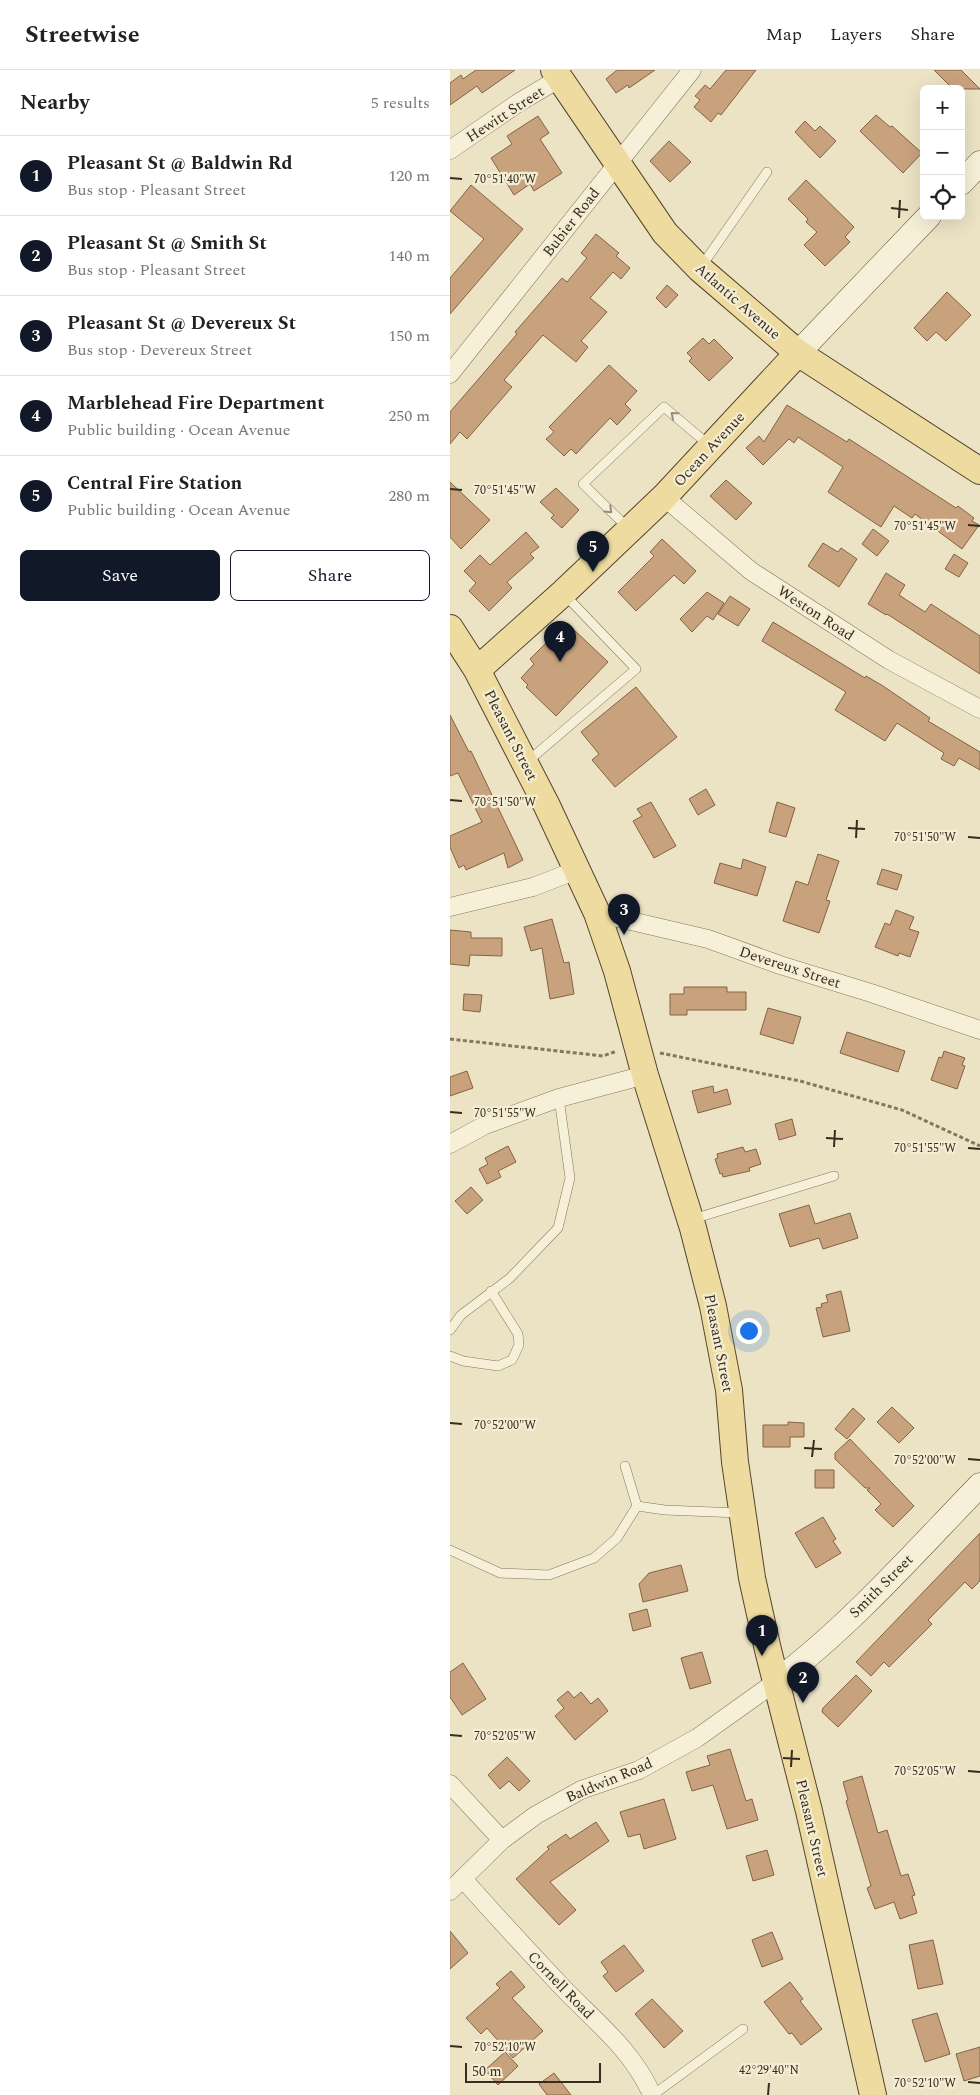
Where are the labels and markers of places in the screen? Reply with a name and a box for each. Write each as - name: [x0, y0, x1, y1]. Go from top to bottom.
- pin: 5: [577, 531, 609, 572]
- pin: 4: [544, 621, 576, 662]
- pin: 3: [608, 894, 640, 935]
- pin: 1: [746, 1615, 778, 1656]
- pin: 2: [787, 1662, 819, 1703]

